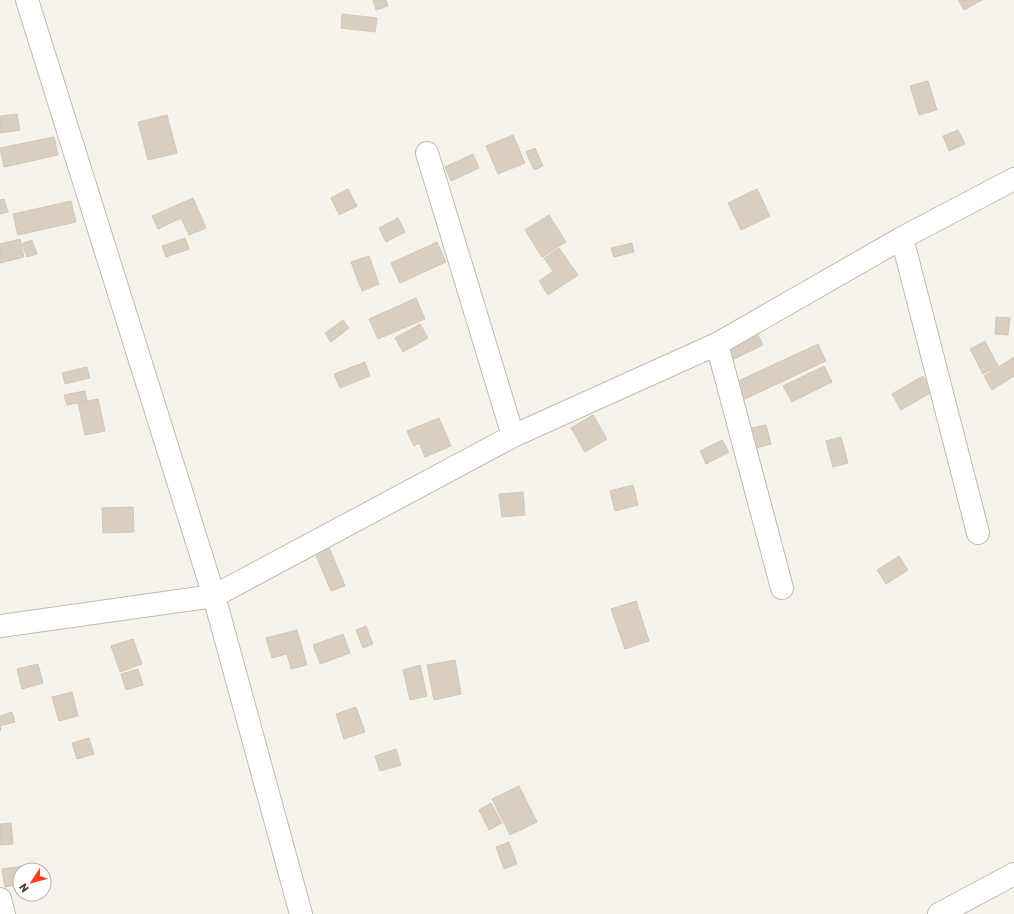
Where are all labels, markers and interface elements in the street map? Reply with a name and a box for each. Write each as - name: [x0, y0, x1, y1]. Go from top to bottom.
- north arrow: [12, 862, 52, 902]
- text: N: [17, 880, 32, 895]

